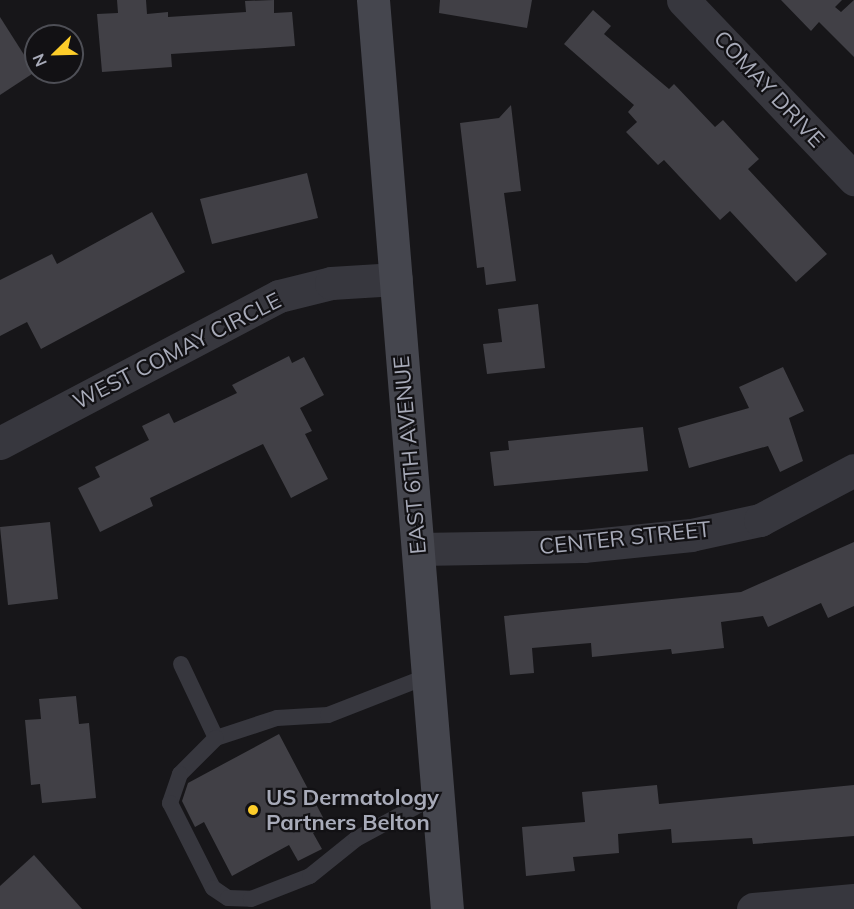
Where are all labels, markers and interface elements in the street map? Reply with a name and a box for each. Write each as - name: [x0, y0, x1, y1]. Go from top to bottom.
- north arrow: [24, 24, 84, 84]
- street label: COMAY DRIVE: [708, 25, 830, 153]
- text: N: [28, 51, 51, 70]
- street label: WEST COMAY CIRCLE: [69, 287, 285, 415]
- street label: EAST 6TH AVENUE: [388, 355, 432, 555]
- street label: CENTER STREET: [538, 516, 712, 560]
- place label: US Dermatology Partners Belton: [266, 784, 439, 836]
- marker: US Dermatology Partners Belton: [244, 801, 262, 819]

